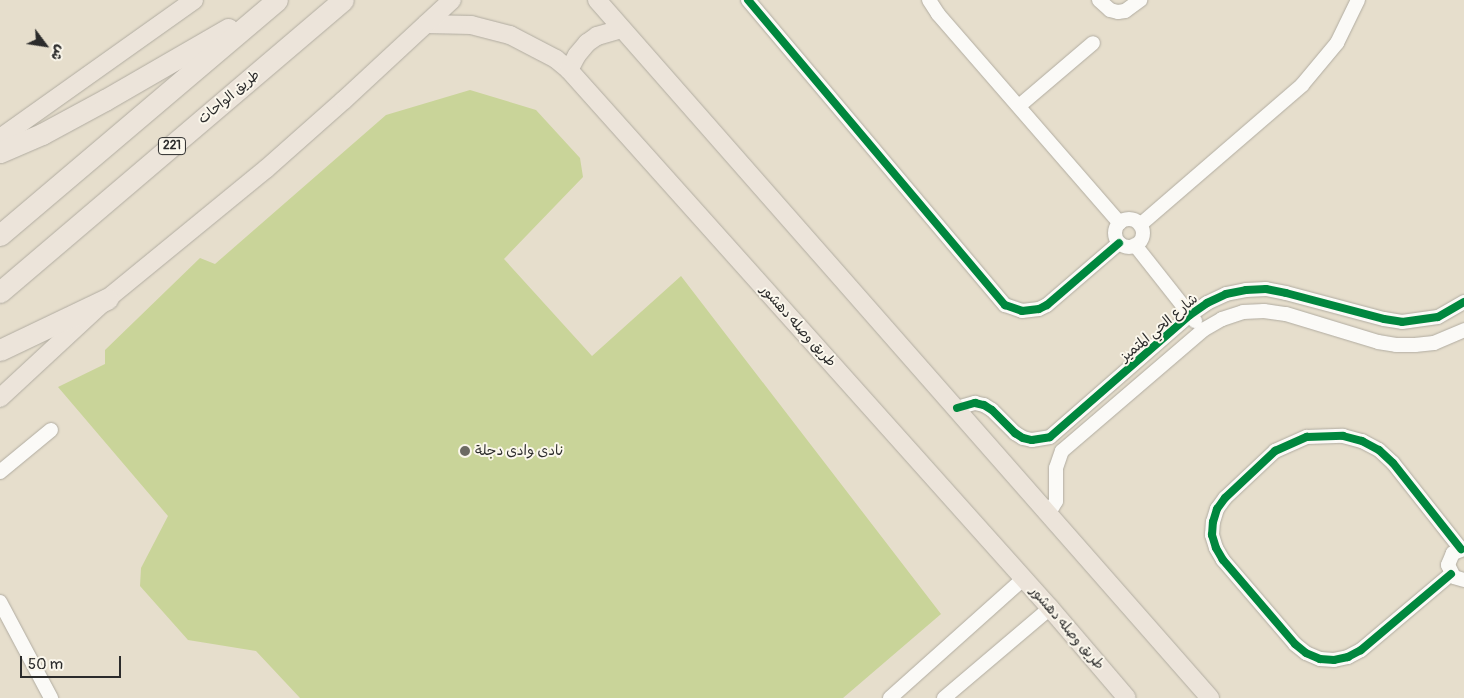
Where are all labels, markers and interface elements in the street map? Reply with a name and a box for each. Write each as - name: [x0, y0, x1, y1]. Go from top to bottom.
- north arrow: [20, 20, 70, 70]
- text: ش: [47, 42, 70, 64]
- street label: طريق الواحات: [195, 66, 263, 128]
- road number: 221: [157, 136, 187, 156]
- street label: طريق وصله دهشور: [757, 281, 839, 371]
- street label: شارع الحي المتميز: [1117, 291, 1201, 365]
- place label: نادى وادى دجلة: [475, 443, 564, 459]
- marker: نادى وادى دجلة: [459, 445, 471, 457]
- street label: طريق وصله دهشور: [1026, 583, 1108, 673]
- scale bar: [22, 646, 124, 678]
- text: 50 m: [28, 655, 63, 674]

